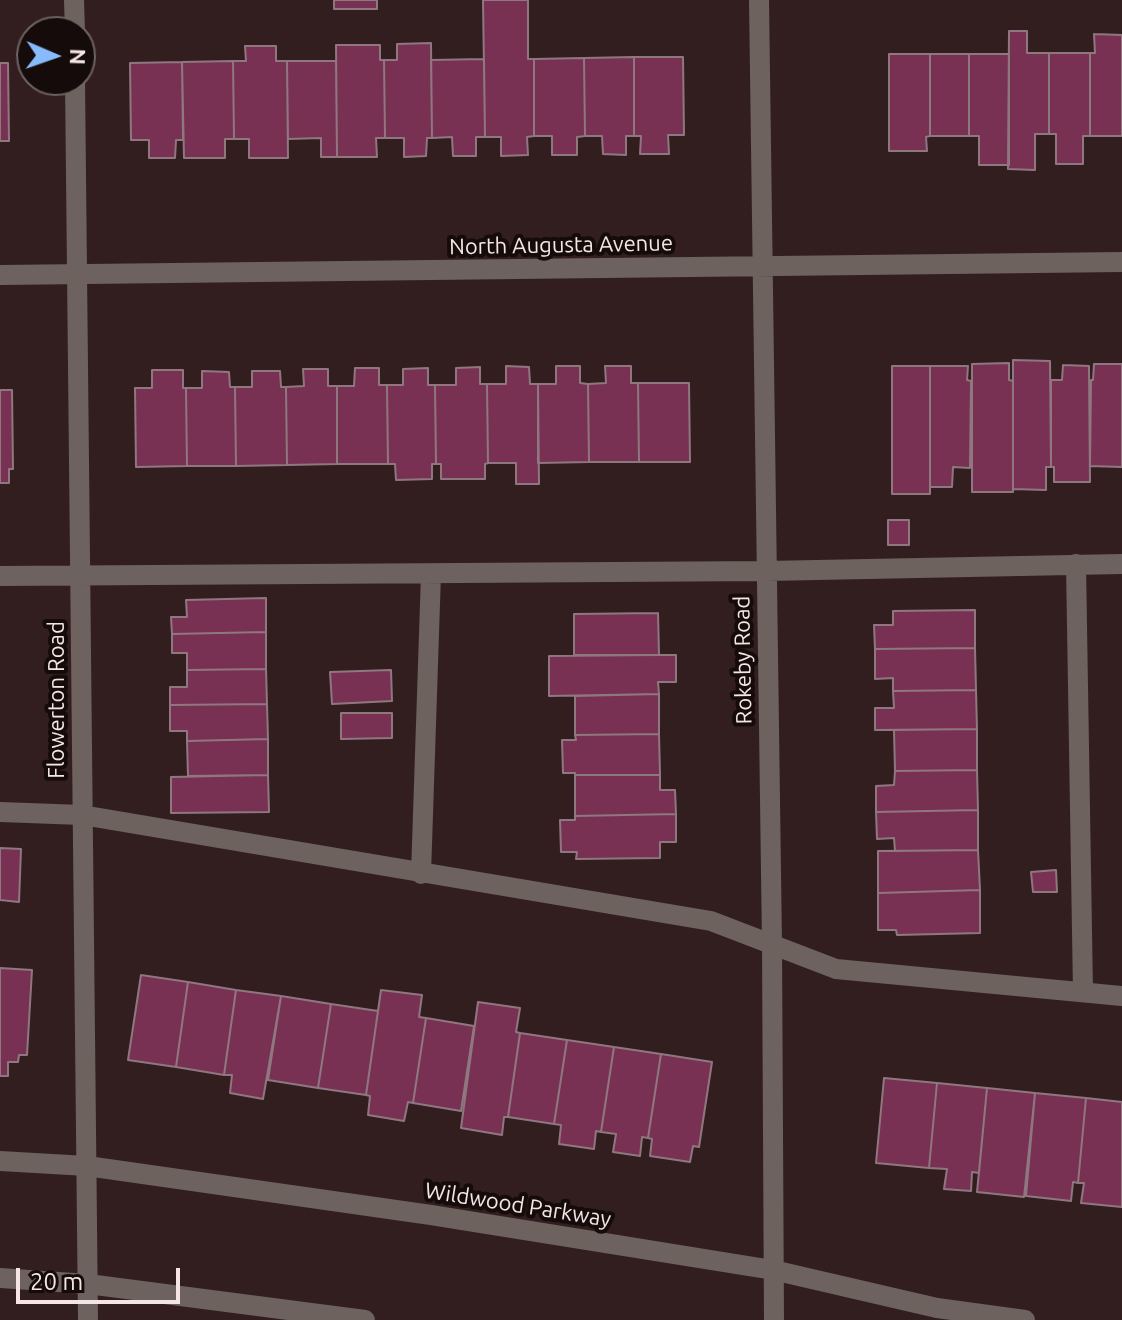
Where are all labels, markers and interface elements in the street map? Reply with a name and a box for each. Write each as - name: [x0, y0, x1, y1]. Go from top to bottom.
- north arrow: [16, 16, 96, 96]
- text: N: [66, 48, 91, 65]
- street label: North Augusta Avenue: [449, 230, 673, 260]
- street label: Rokeby Road: [729, 595, 757, 725]
- street label: Flowerton Road: [44, 621, 70, 779]
- street label: Wildwood Parkway: [423, 1177, 613, 1233]
- scale bar: [20, 1252, 184, 1302]
- text: 20 m: [30, 1268, 83, 1295]

